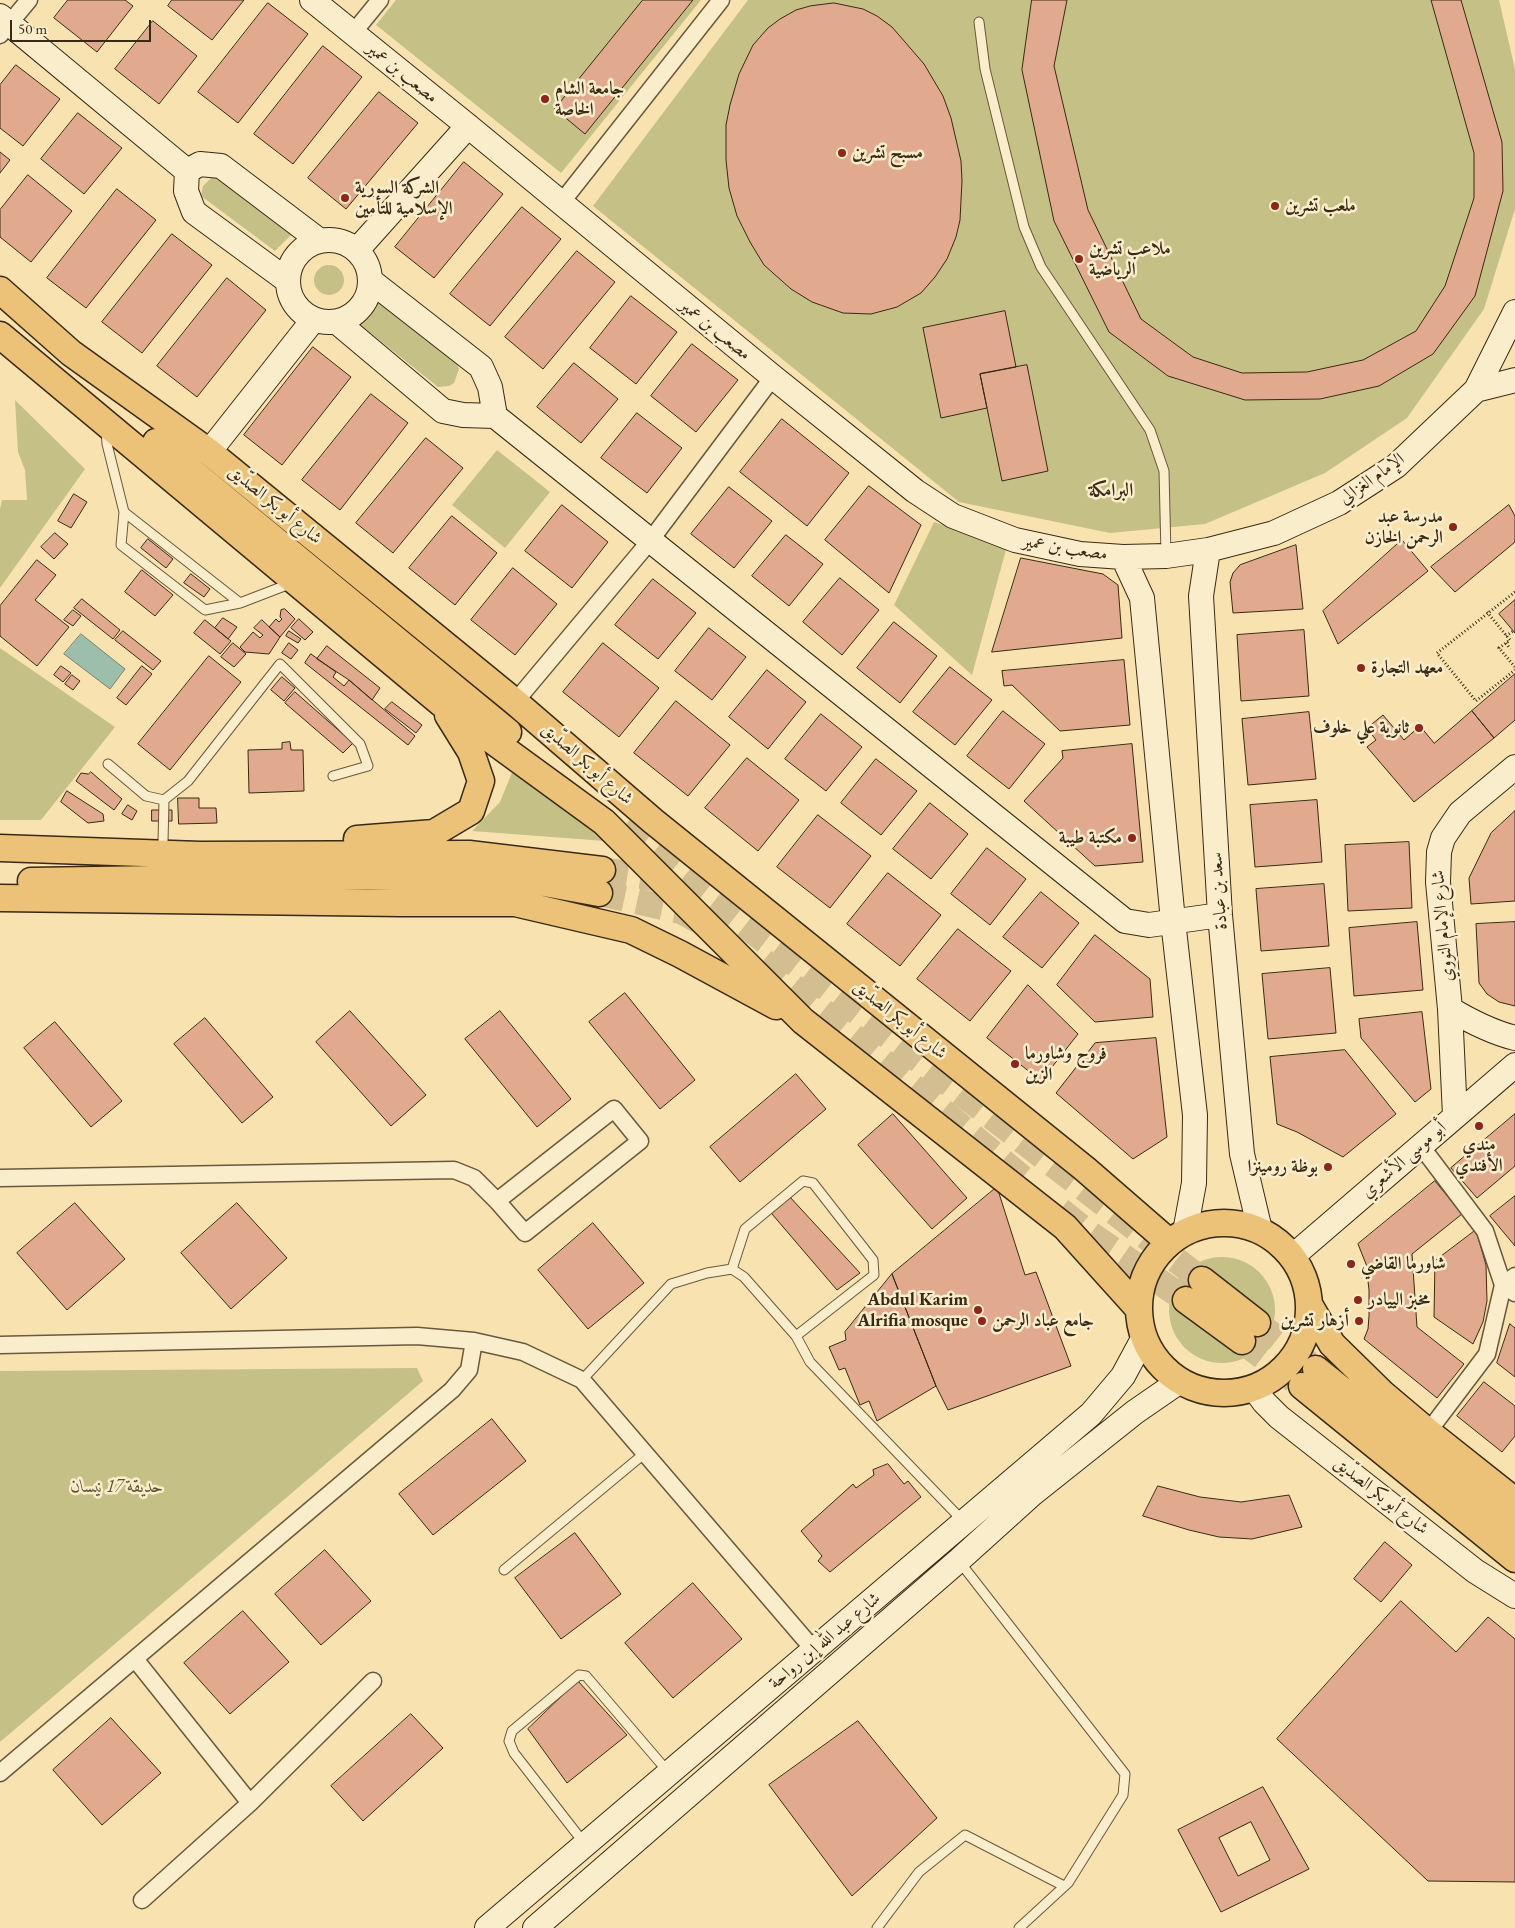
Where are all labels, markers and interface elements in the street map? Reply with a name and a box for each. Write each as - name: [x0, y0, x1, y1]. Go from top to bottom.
- scale bar: [12, 10, 154, 42]
- text: 50 m: [18, 19, 47, 38]
- street label: مصعب بن عمير: [362, 38, 442, 108]
- place label: جامعة الشام الخاصة: [555, 78, 624, 120]
- marker: جامعة الشام الخاصة: [539, 93, 551, 105]
- place label: مسبح تشرين: [852, 142, 923, 164]
- marker: مسبح تشرين: [836, 147, 848, 159]
- place label: الشركة السورية الإسلامية للتأمين: [355, 177, 453, 220]
- marker: الشركة السورية الإسلامية للتأمين: [339, 192, 351, 204]
- place label: ملعب تشرين: [1285, 195, 1356, 217]
- marker: ملعب تشرين: [1269, 200, 1281, 212]
- place label: ملاعب تشرين الرياضية: [1089, 238, 1171, 280]
- marker: ملاعب تشرين الرياضية: [1073, 253, 1085, 265]
- street label: مصعب بن عمير: [675, 295, 755, 365]
- street label: الإمام الغزالي: [1335, 449, 1409, 509]
- street label: شارع أبو بكر الصدّيق: [224, 461, 326, 549]
- district label: البرامكة: [1089, 480, 1133, 502]
- place label: مدرسة عبد الرحمن الخازن: [1365, 506, 1443, 548]
- marker: مدرسة عبد الرحمن الخازن: [1447, 521, 1459, 533]
- street label: مصعب بن عمير: [1021, 531, 1109, 565]
- place label: معهد التجارة: [1371, 657, 1443, 679]
- marker: معهد التجارة: [1355, 662, 1367, 674]
- place label: ثانوية علي خلوف: [1313, 717, 1409, 739]
- street label: شارع أبو بكر الصدّيق: [537, 718, 637, 810]
- marker: ثانوية علي خلوف: [1413, 722, 1425, 734]
- place label: مكتبة طيبة: [1059, 827, 1122, 849]
- marker: مكتبة طيبة: [1126, 832, 1138, 844]
- street label: سعد بن عبادة: [1206, 851, 1232, 931]
- street label: شارع الإمام النووي: [1427, 869, 1459, 983]
- street label: شارع أبو بكر الصدّيق: [849, 976, 951, 1064]
- place label: فروج وشاورما الزين: [1025, 1043, 1107, 1086]
- marker: فروج وشاورما الزين: [1009, 1058, 1021, 1070]
- street label: أبو موسى الأشعري: [1357, 1117, 1451, 1203]
- marker: مندي الأفندي: [1473, 1120, 1485, 1132]
- place label: مندي الأفندي: [1455, 1134, 1503, 1176]
- place label: بوظة رومينزا: [1248, 1156, 1318, 1178]
- marker: بوظة رومينزا: [1322, 1161, 1334, 1173]
- place label: شاورما القاضي: [1361, 1253, 1446, 1275]
- marker: شاورما القاضي: [1345, 1258, 1357, 1270]
- place label: Abdul Karim Alrifia mosque: [857, 1289, 968, 1332]
- place label: مخبز الييادر: [1368, 1289, 1430, 1311]
- marker: مخبز الييادر: [1352, 1294, 1364, 1306]
- marker: Abdul Karim Alrifia mosque: [972, 1304, 984, 1316]
- place label: جامع عباد الرحمن: [992, 1310, 1094, 1332]
- place label: أزهار تشرين: [1280, 1310, 1349, 1332]
- marker: جامع عباد الرحمن: [976, 1315, 988, 1327]
- marker: أزهار تشرين: [1353, 1315, 1365, 1327]
- street label: شارع أبو بكر الصدّيق: [1329, 1452, 1433, 1540]
- park label: حديقة 17 نيسان: [70, 1476, 164, 1498]
- street label: شارع عبد الله إبن رواحة: [765, 1588, 885, 1694]

